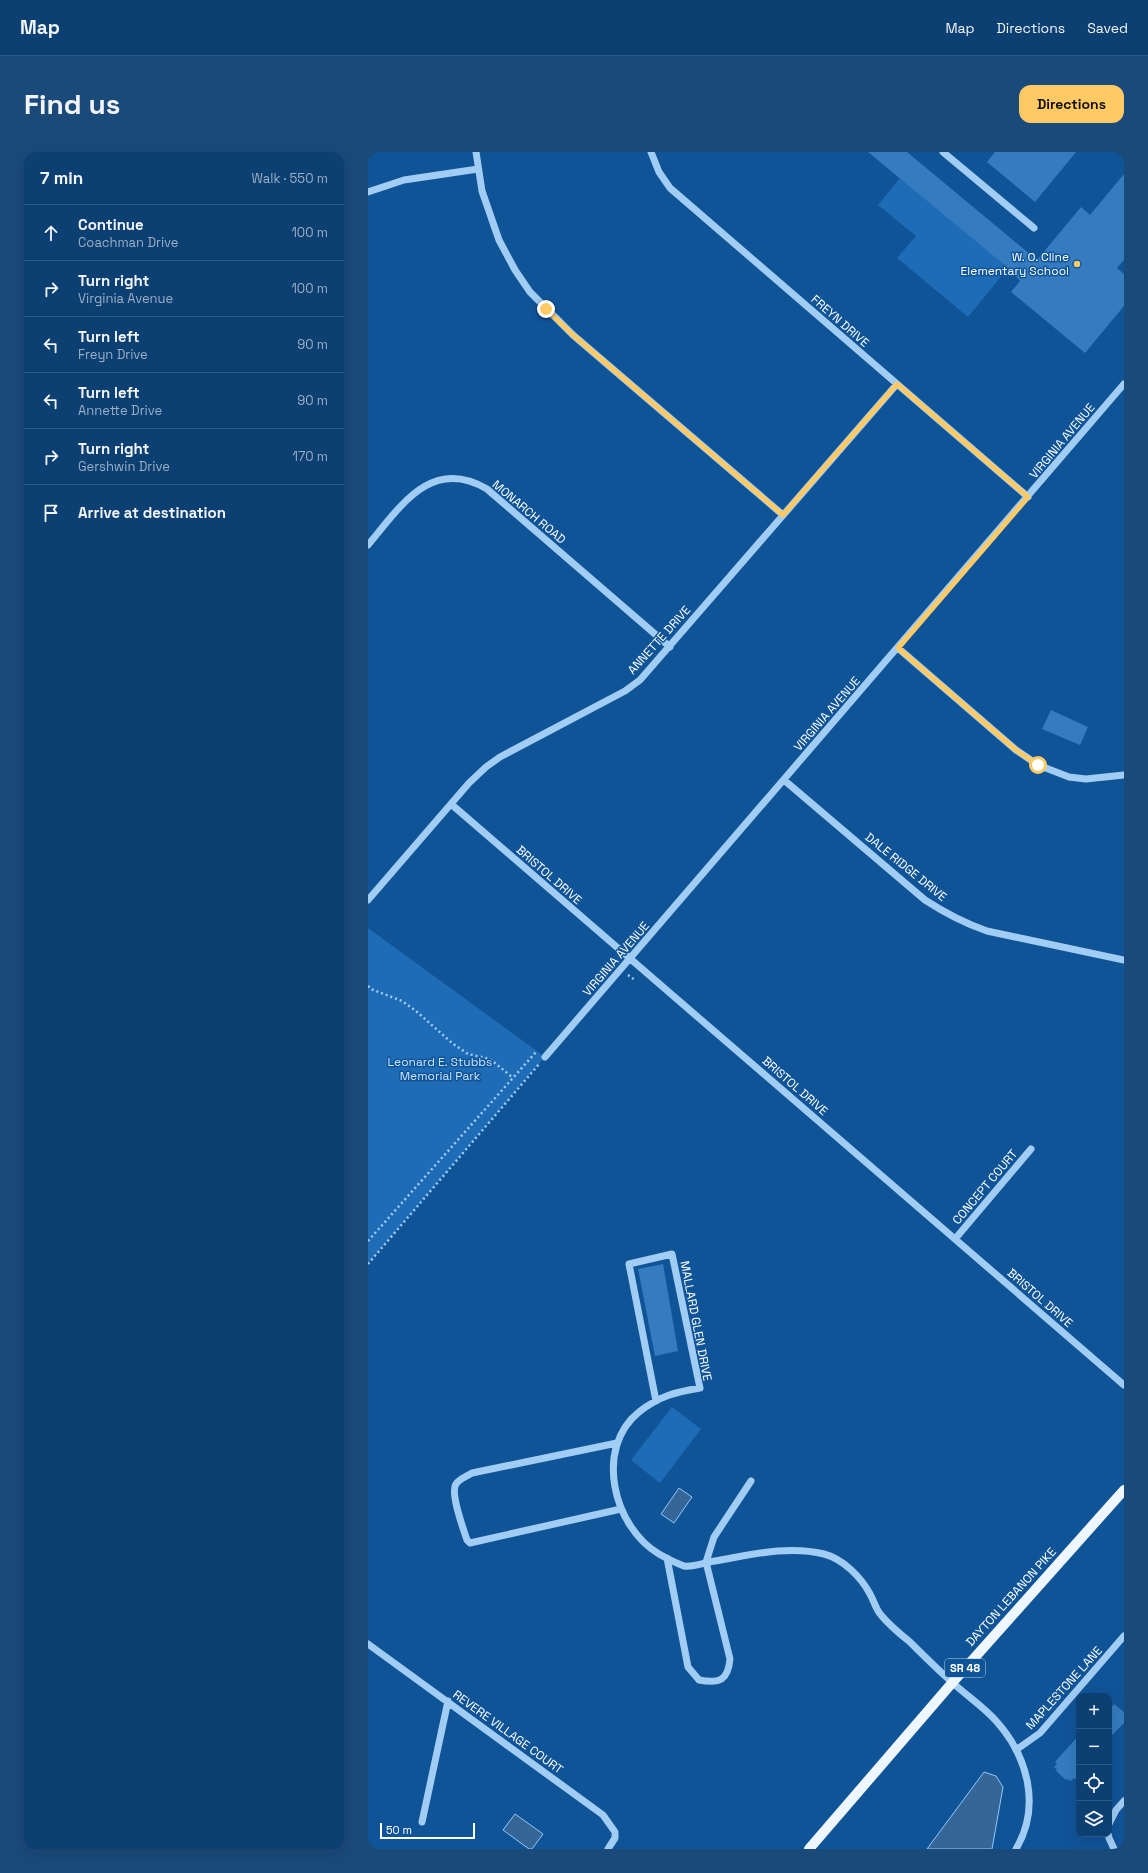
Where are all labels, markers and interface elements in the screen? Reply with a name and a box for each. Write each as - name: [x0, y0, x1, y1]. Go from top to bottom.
- text: Map: [20, 15, 60, 40]
- text: Map: [945, 19, 975, 37]
- text: Directions: [997, 19, 1065, 37]
- text: Saved: [1087, 19, 1128, 37]
- button: Directions: [1019, 85, 1124, 123]
- text: Find us: [24, 86, 121, 122]
- text: 7 min: [40, 167, 83, 189]
- text: Walk · 550 m: [252, 170, 328, 187]
- text: Continue: [78, 215, 144, 234]
- icon: ahead: [40, 222, 62, 244]
- text: 100 m: [291, 224, 328, 241]
- text: Coachman Drive: [78, 234, 179, 251]
- place label: W. O. Cline Elementary School: [961, 249, 1069, 279]
- marker: W. O. Cline Elementary School: [1072, 259, 1082, 269]
- text: Turn right: [78, 271, 149, 290]
- icon: right: [40, 278, 62, 300]
- text: 100 m: [291, 280, 328, 297]
- text: Virginia Avenue: [78, 290, 173, 307]
- street label: FREYN DRIVE: [808, 291, 873, 351]
- route end: [537, 300, 555, 318]
- text: Turn left: [78, 327, 140, 346]
- icon: left: [40, 334, 62, 356]
- text: 90 m: [297, 336, 328, 353]
- text: Freyn Drive: [78, 346, 148, 363]
- text: Turn left: [78, 383, 140, 402]
- icon: left: [40, 390, 62, 412]
- text: 90 m: [297, 392, 328, 409]
- street label: VIRGINIA AVENUE: [1026, 400, 1098, 482]
- text: Annette Drive: [78, 402, 162, 419]
- text: Turn right: [78, 439, 149, 458]
- icon: right: [40, 446, 62, 468]
- text: 170 m: [292, 448, 328, 465]
- text: Gershwin Drive: [78, 458, 170, 475]
- street label: MONARCH ROAD: [489, 477, 569, 547]
- icon: arrive: [40, 502, 62, 524]
- text: Arrive at destination: [78, 503, 226, 522]
- street label: ANNETTE DRIVE: [624, 602, 694, 678]
- street label: VIRGINIA AVENUE: [790, 673, 864, 755]
- route start: [1029, 756, 1047, 774]
- street label: DALE RIDGE DRIVE: [862, 829, 950, 905]
- street label: BRISTOL DRIVE: [513, 842, 585, 908]
- street label: VIRGINIA AVENUE: [579, 918, 653, 1000]
- street label: BRISTOL DRIVE: [759, 1053, 831, 1119]
- park label: Leonard E. Stubbs Memorial Park: [388, 1054, 492, 1084]
- street label: CONCEPT COURT: [949, 1146, 1021, 1228]
- street label: MALLARD GLEN DRIVE: [676, 1260, 716, 1383]
- street label: BRISTOL DRIVE: [1004, 1265, 1076, 1331]
- street label: DAYTON LEBANON PIKE: [962, 1544, 1060, 1650]
- street label: MAPLESTONE LANE: [1022, 1643, 1106, 1733]
- road number: SR 48: [945, 1659, 985, 1677]
- street label: REVERE VILLAGE COURT: [450, 1687, 566, 1777]
- map controls: [1076, 1693, 1112, 1837]
- button: +: [1076, 1693, 1112, 1729]
- button: −: [1076, 1729, 1112, 1765]
- button: locate: [1076, 1765, 1112, 1801]
- button: layers: [1076, 1801, 1112, 1837]
- scale bar: [380, 1821, 475, 1840]
- text: 50 m: [386, 1823, 412, 1837]

